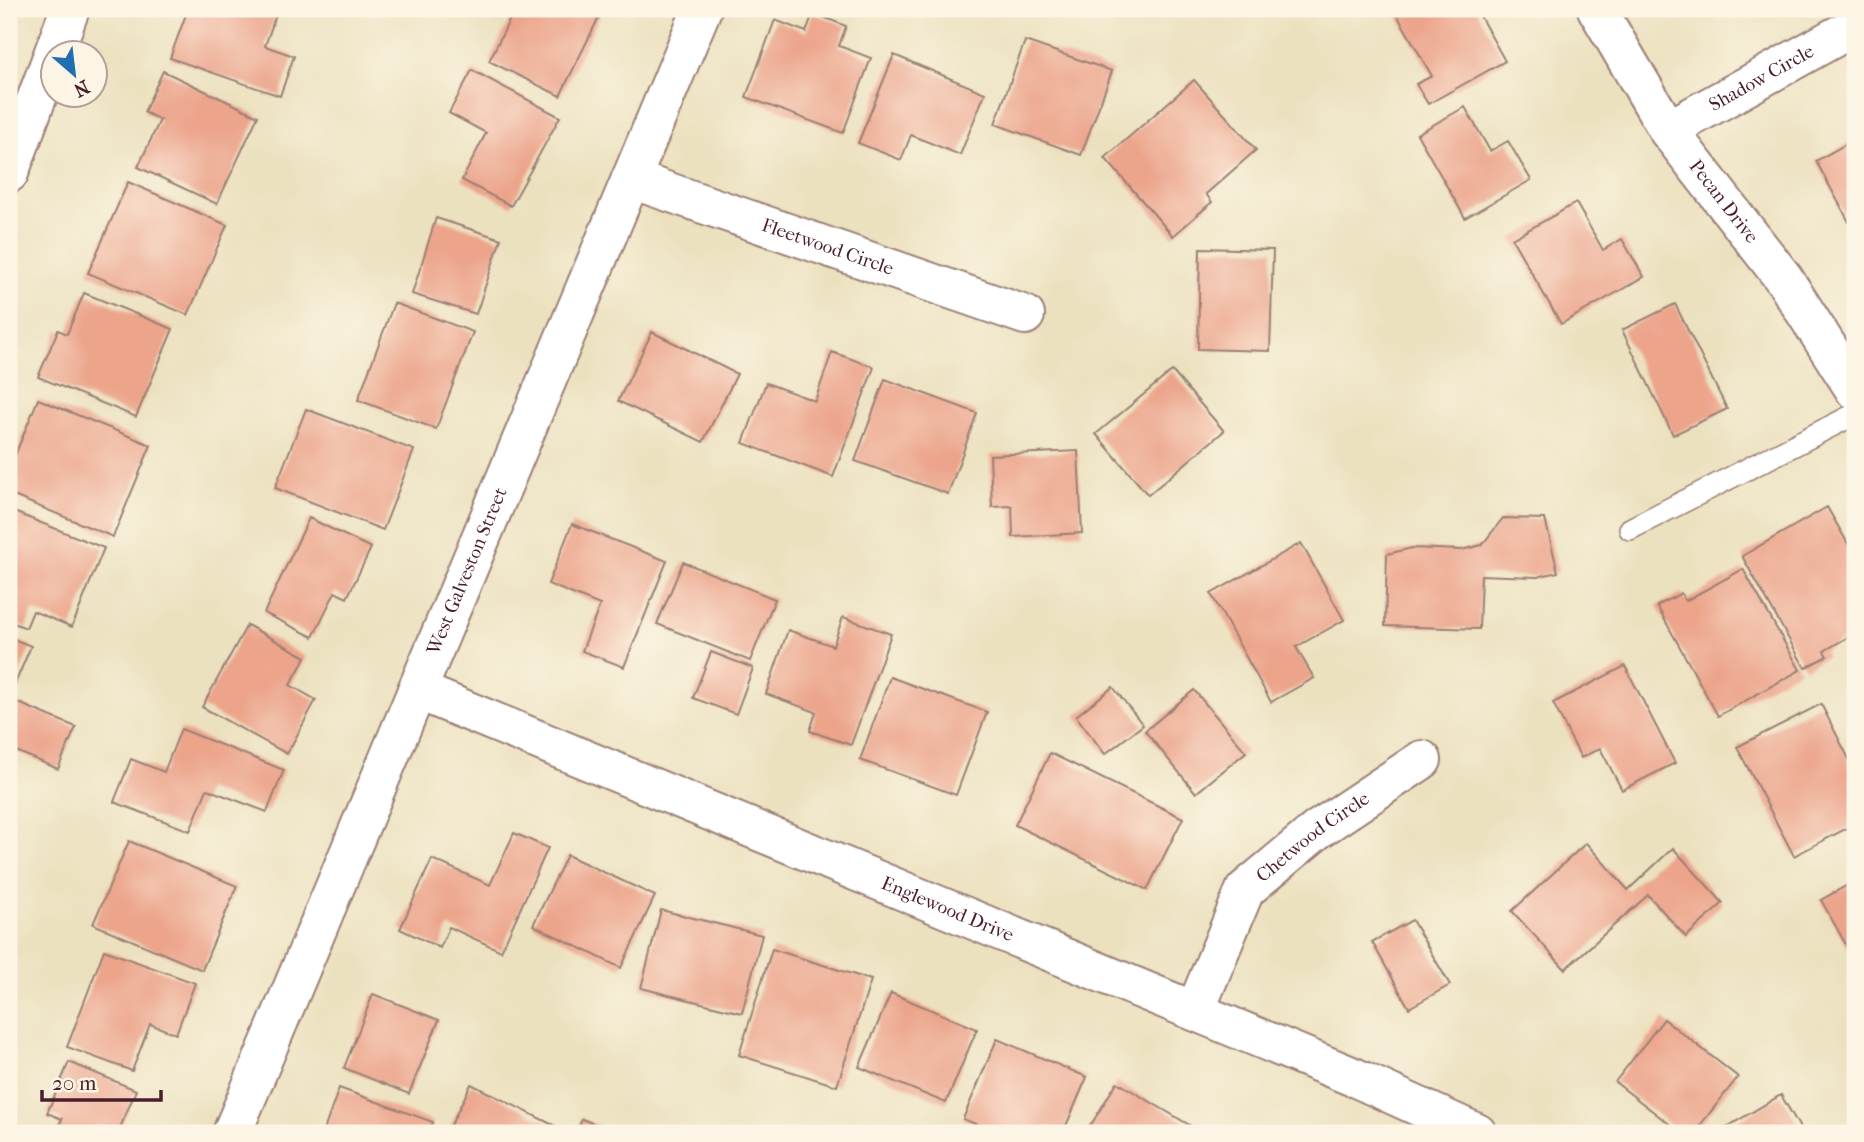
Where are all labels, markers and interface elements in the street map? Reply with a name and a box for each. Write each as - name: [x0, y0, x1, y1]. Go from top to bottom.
- north arrow: [38, 38, 108, 108]
- street label: Shadow Circle: [1705, 40, 1818, 116]
- text: N: [69, 75, 93, 101]
- street label: Pecan Drive: [1685, 156, 1763, 247]
- street label: Fleetwood Circle: [759, 214, 896, 280]
- street label: West Galveston Street: [422, 484, 512, 659]
- street label: Chetwood Circle: [1252, 787, 1373, 887]
- street label: Englewood Drive: [878, 872, 1017, 946]
- scale bar: [42, 1058, 161, 1102]
- text: 20 m: [52, 1071, 97, 1095]

